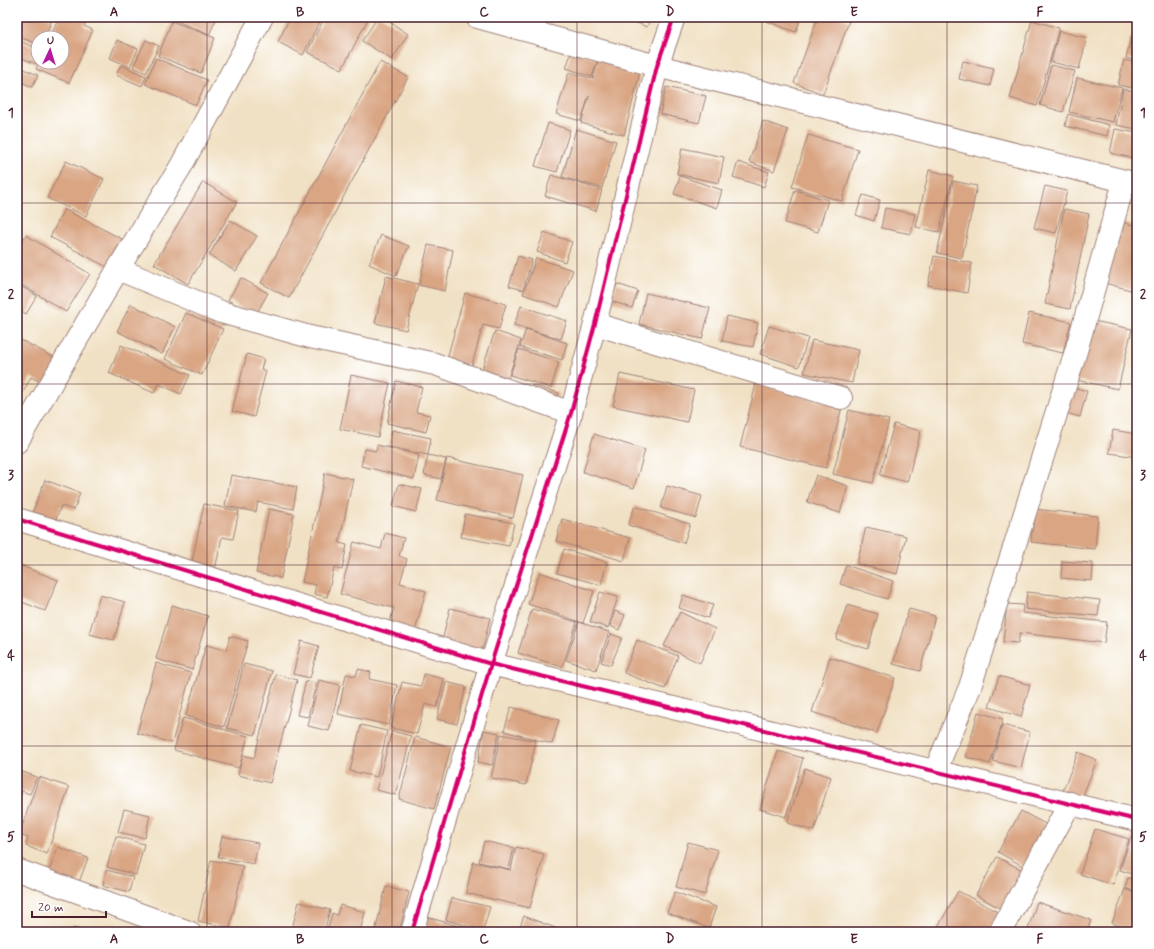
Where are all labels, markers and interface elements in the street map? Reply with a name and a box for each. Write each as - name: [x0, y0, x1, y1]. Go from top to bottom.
- text: A: [110, 4, 118, 21]
- text: B: [296, 4, 305, 21]
- text: C: [479, 4, 489, 21]
- text: D: [666, 4, 675, 21]
- text: E: [850, 4, 858, 21]
- text: F: [1037, 4, 1044, 21]
- north arrow: [30, 30, 70, 70]
- text: U: [47, 34, 55, 48]
- text: 1: [8, 105, 14, 122]
- text: 1: [1140, 105, 1146, 122]
- text: 2: [8, 286, 15, 303]
- text: 2: [1140, 286, 1147, 303]
- text: 3: [8, 467, 14, 484]
- text: 3: [1140, 467, 1146, 484]
- text: 4: [7, 648, 15, 665]
- text: 4: [1139, 648, 1147, 665]
- text: 5: [7, 829, 15, 846]
- text: 5: [1139, 829, 1147, 846]
- scale bar: [32, 893, 106, 919]
- text: 20 m: [38, 900, 64, 916]
- text: A: [110, 931, 118, 948]
- text: B: [296, 931, 305, 948]
- text: C: [479, 931, 489, 948]
- text: D: [666, 931, 675, 948]
- text: E: [850, 931, 858, 948]
- text: F: [1037, 931, 1044, 948]

